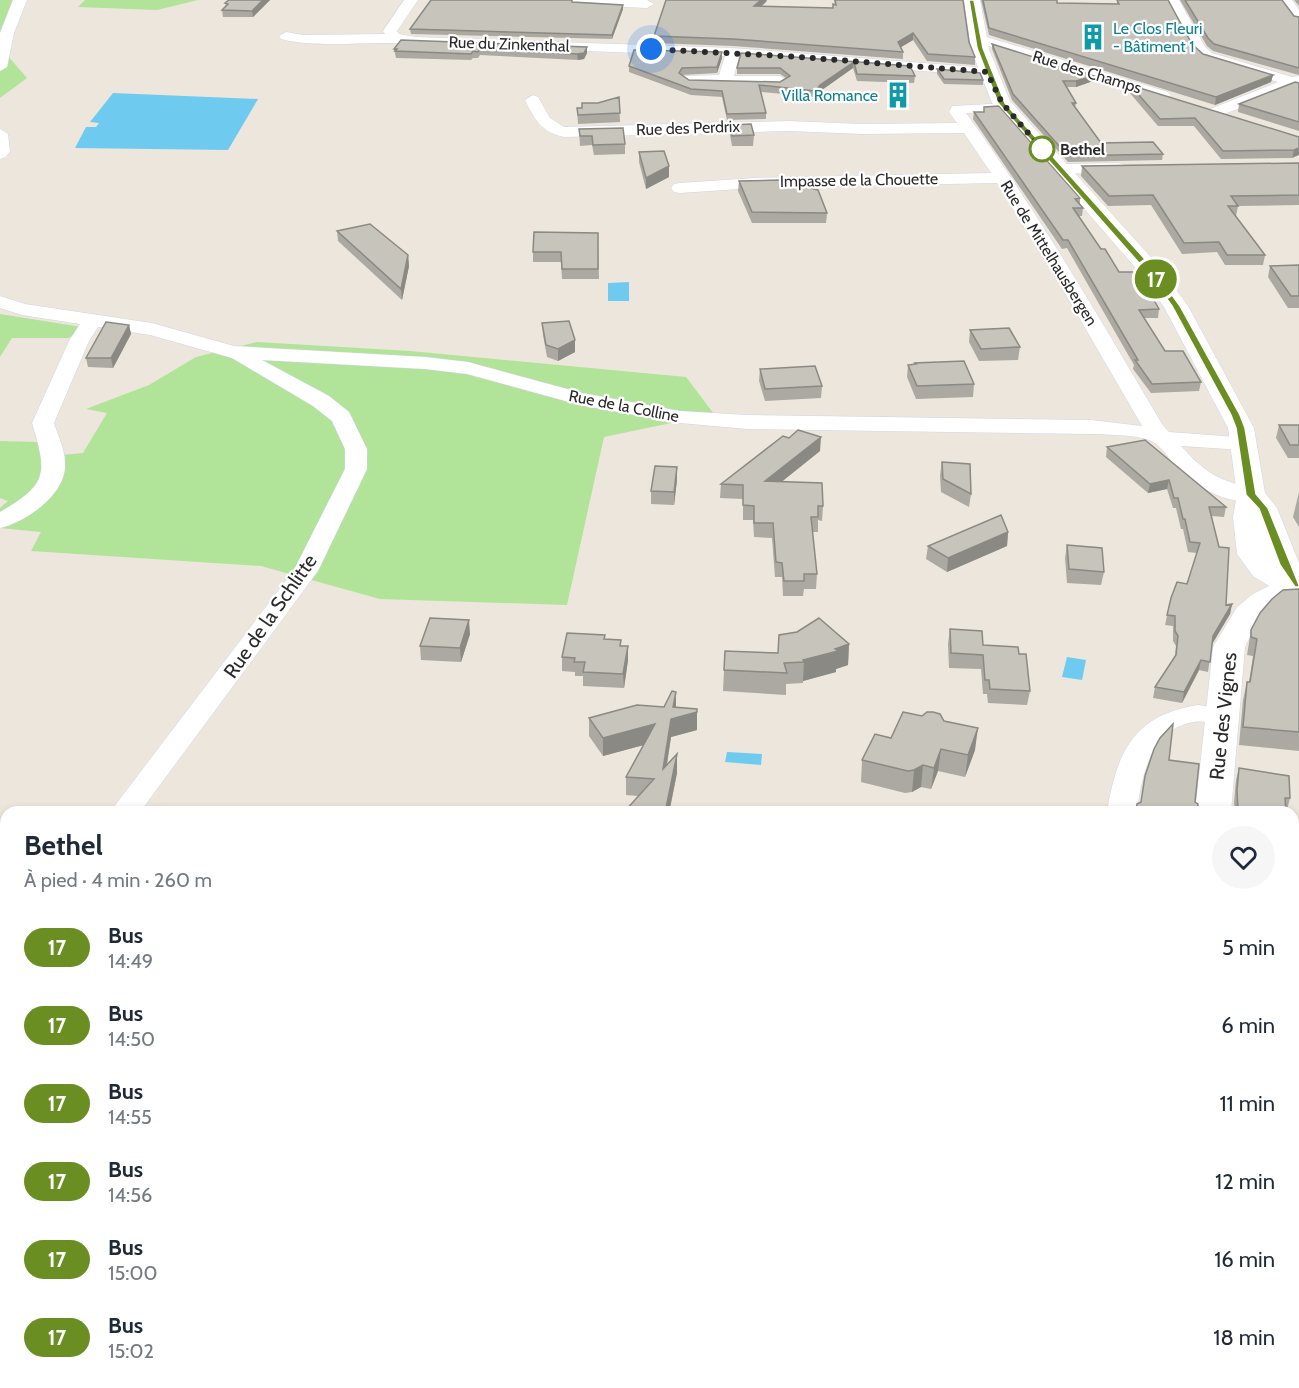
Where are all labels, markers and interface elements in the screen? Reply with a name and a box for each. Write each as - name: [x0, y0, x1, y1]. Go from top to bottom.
- place label: Le Clos Fleuri - Bâtiment 1: [1113, 19, 1202, 56]
- building icon: Le Clos Fleuri - Bâtiment 1: [1078, 22, 1108, 52]
- street label: Rue du Zinkenthal: [448, 32, 570, 56]
- your location: [636, 34, 666, 64]
- street label: Rue des Champs: [1030, 46, 1144, 98]
- building icon: Villa Romance: [883, 80, 913, 110]
- place label: Villa Romance: [781, 86, 878, 105]
- street label: Rue des Perdrix: [636, 117, 741, 139]
- marker: Bethel: [1029, 136, 1055, 162]
- place label: Bethel: [1060, 140, 1105, 159]
- street label: Impasse de la Chouette: [780, 169, 938, 191]
- street label: Rue de Mittelhausbergen: [997, 177, 1102, 329]
- line badge: 17: [1129, 260, 1183, 298]
- text: 17: [1147, 267, 1165, 292]
- street label: Rue de la Colline: [567, 386, 681, 426]
- street label: Rue de la Schlitte: [218, 549, 322, 683]
- street label: Rue des Vignes: [1204, 651, 1242, 781]
- button: heart: [1212, 826, 1275, 889]
- text: Bethel: [24, 828, 103, 862]
- text: À pied · 4 min · 260 m: [24, 868, 212, 892]
- text: Bus: [108, 922, 143, 949]
- text: 5 min: [1222, 934, 1275, 961]
- text: 17: [48, 935, 66, 960]
- text: 14:49: [108, 949, 153, 973]
- text: Bus: [108, 1000, 143, 1027]
- text: 6 min: [1221, 1012, 1275, 1039]
- text: 17: [48, 1013, 66, 1038]
- text: 14:50: [108, 1027, 155, 1051]
- text: Bus: [108, 1078, 143, 1105]
- text: 11 min: [1219, 1090, 1275, 1117]
- text: 17: [48, 1091, 66, 1116]
- text: 14:55: [108, 1105, 152, 1129]
- text: Bus: [108, 1156, 143, 1183]
- text: 12 min: [1215, 1168, 1275, 1195]
- text: 17: [48, 1169, 66, 1194]
- text: 14:56: [108, 1183, 152, 1207]
- text: Bus: [108, 1234, 143, 1261]
- text: 16 min: [1214, 1246, 1275, 1273]
- text: 17: [48, 1247, 66, 1272]
- text: 15:00: [108, 1261, 157, 1285]
- text: Bus: [108, 1312, 143, 1339]
- text: 18 min: [1213, 1324, 1275, 1351]
- text: 17: [48, 1325, 66, 1350]
- text: 15:02: [108, 1339, 154, 1363]

